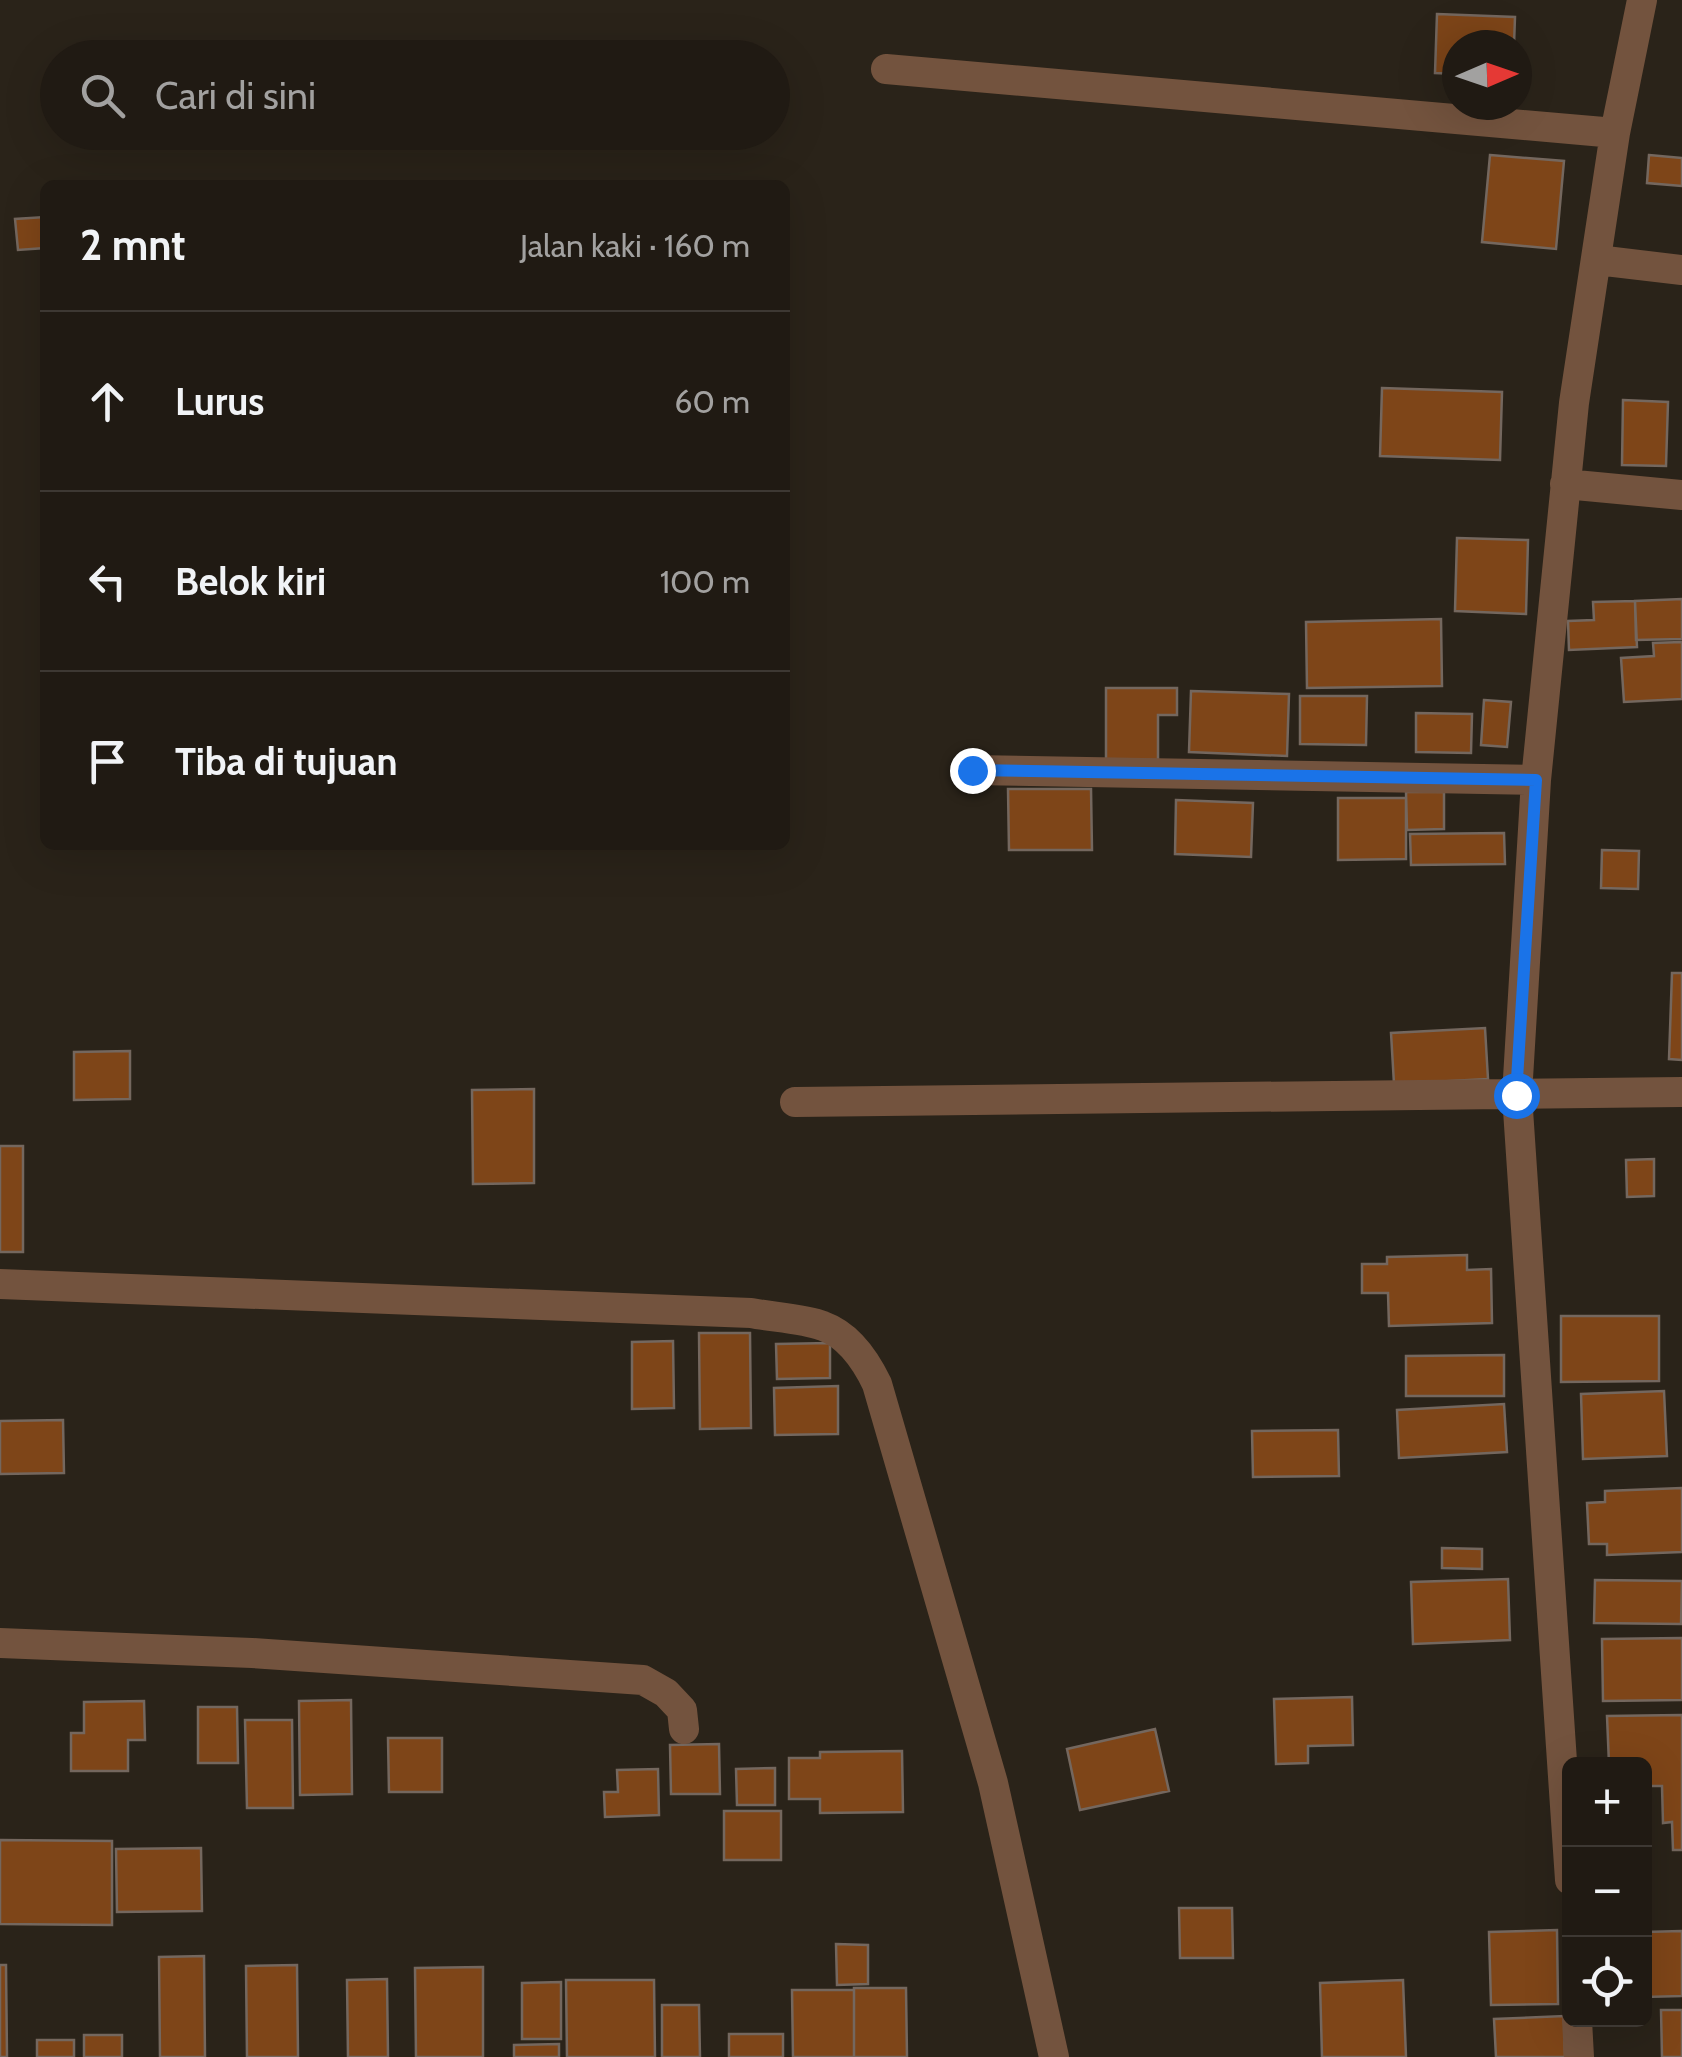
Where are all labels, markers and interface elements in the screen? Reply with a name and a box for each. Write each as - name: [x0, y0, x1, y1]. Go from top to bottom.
- north arrow: [1442, 30, 1532, 120]
- search box: [40, 40, 790, 150]
- icon: search: [75, 68, 130, 123]
- text: Cari di sini: [155, 72, 316, 119]
- text: 2 mnt: [80, 219, 186, 271]
- text: Jalan kaki · 160 m: [520, 226, 750, 265]
- icon: ahead: [80, 374, 135, 429]
- text: Lurus: [175, 378, 264, 425]
- text: 60 m: [674, 382, 750, 421]
- icon: left: [80, 554, 135, 609]
- text: Belok kiri: [175, 558, 326, 605]
- text: 100 m: [660, 562, 750, 601]
- icon: arrive: [80, 734, 135, 789]
- text: Tiba di tujuan: [175, 738, 397, 785]
- route end: [950, 748, 996, 794]
- route start: [1494, 1073, 1540, 1119]
- map controls: [1562, 1757, 1652, 2027]
- button: +: [1562, 1757, 1652, 1847]
- button: −: [1562, 1847, 1652, 1937]
- button: locate: [1562, 1937, 1652, 2027]

